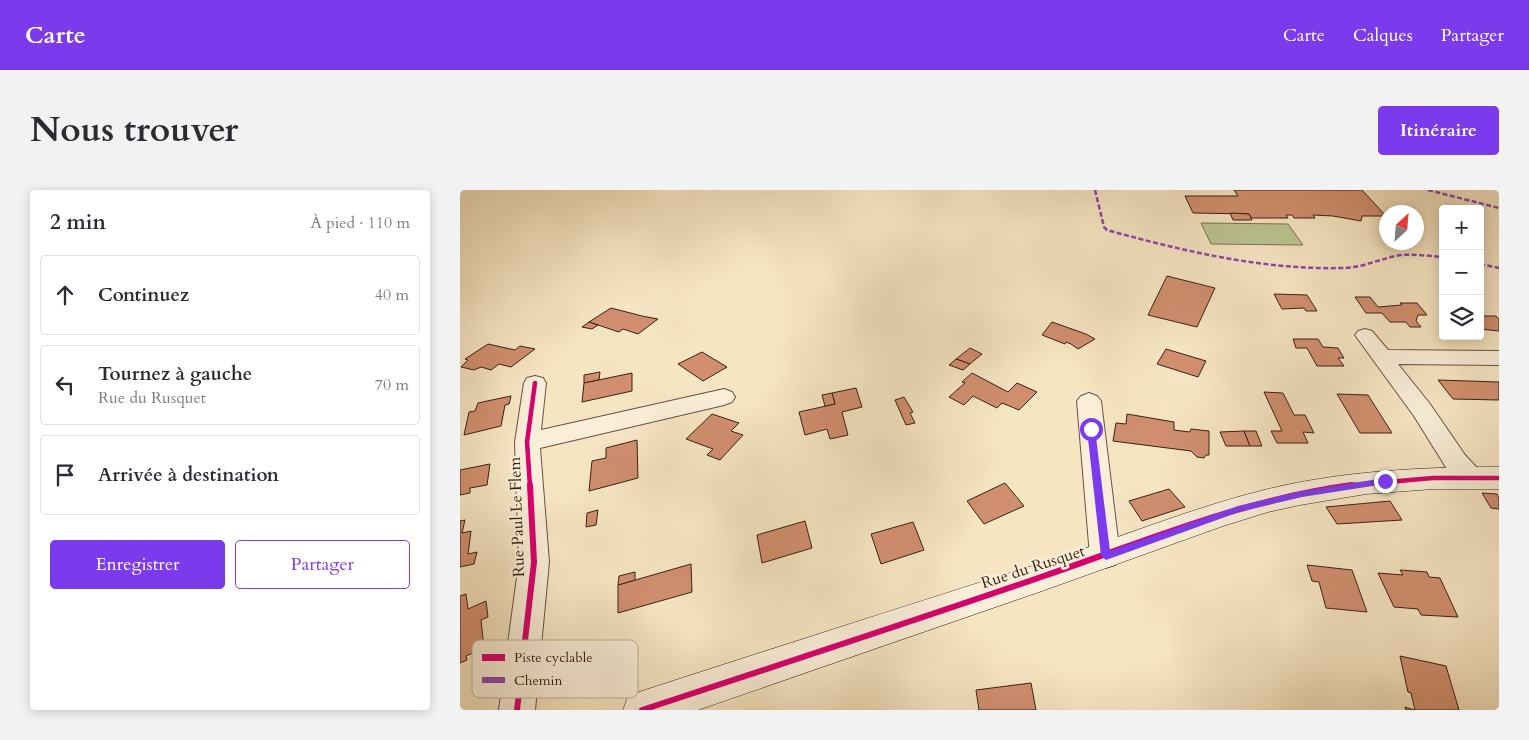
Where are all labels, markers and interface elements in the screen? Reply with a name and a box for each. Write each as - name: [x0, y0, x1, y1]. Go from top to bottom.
- text: Carte: [25, 19, 86, 52]
- text: Carte: [1283, 23, 1325, 48]
- text: Calques: [1353, 23, 1413, 48]
- text: Partager: [1441, 23, 1504, 48]
- text: Nous trouver: [30, 106, 238, 154]
- button: Itinéraire: [1378, 106, 1499, 155]
- north arrow: [1379, 205, 1424, 250]
- map controls: [1439, 205, 1484, 340]
- button: +: [1439, 205, 1484, 250]
- text: 2 min: [50, 208, 106, 237]
- text: À pied · 110 m: [310, 212, 410, 234]
- button: −: [1439, 250, 1484, 295]
- icon: ahead: [51, 281, 79, 309]
- text: Continuez: [98, 282, 189, 308]
- text: 40 m: [375, 284, 409, 306]
- button: layers: [1439, 295, 1484, 340]
- text: Tournez à gauche: [98, 361, 252, 387]
- icon: left: [51, 371, 79, 399]
- text: 70 m: [375, 374, 409, 396]
- text: Rue du Rusquet: [98, 387, 206, 409]
- route start: [1080, 418, 1103, 441]
- street label: Rue Paul Le Flem: [504, 456, 530, 577]
- icon: arrive: [51, 461, 79, 489]
- text: Arrivée à destination: [98, 462, 279, 488]
- route end: [1374, 470, 1397, 493]
- button: Enregistrer: [50, 540, 225, 589]
- button: Partager: [235, 540, 410, 589]
- street label: Rue du Rusquet: [978, 540, 1088, 594]
- legend: [472, 640, 638, 698]
- text: Piste cyclable: [514, 648, 593, 667]
- text: Chemin: [514, 671, 563, 690]

